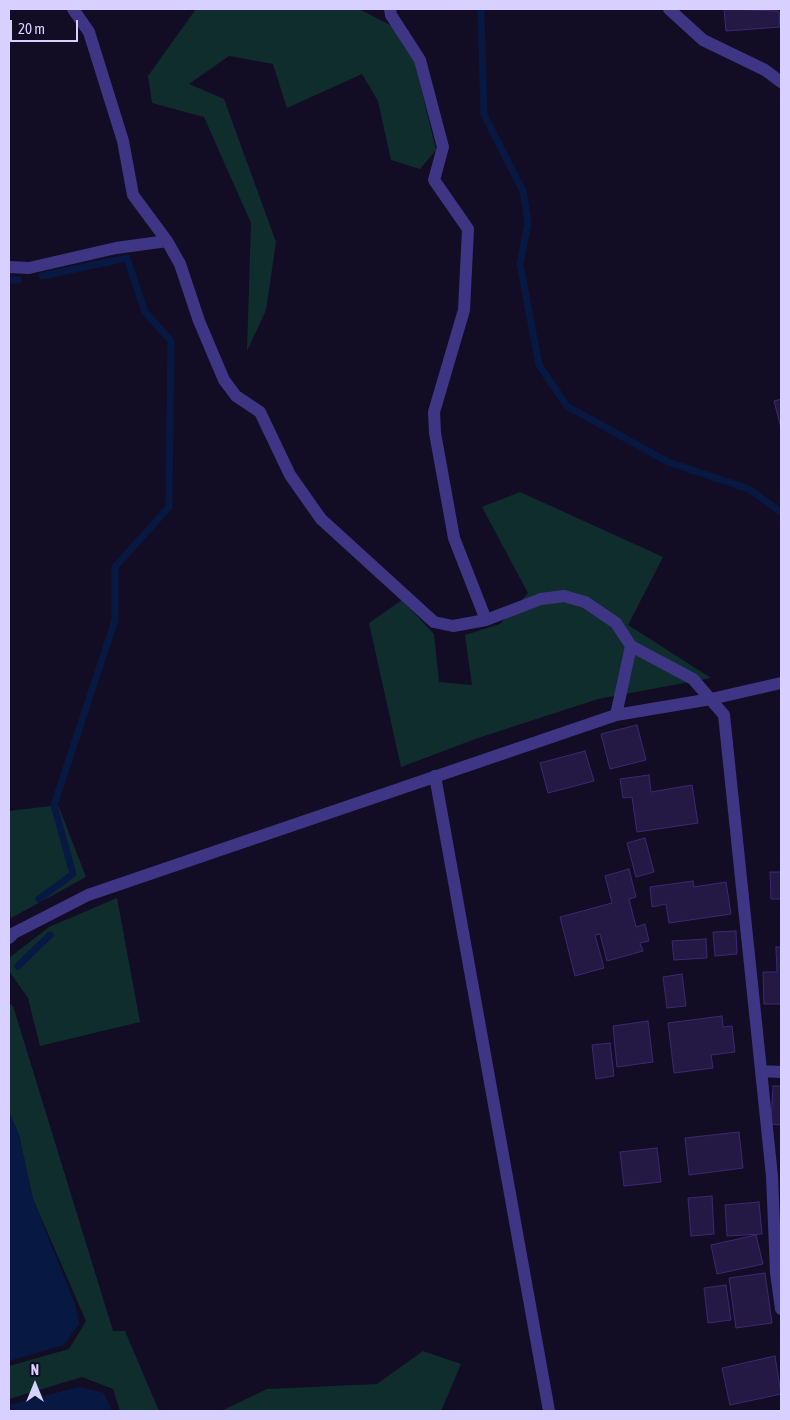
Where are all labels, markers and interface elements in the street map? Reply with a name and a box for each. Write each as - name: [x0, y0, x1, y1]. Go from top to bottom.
- scale bar: [12, 10, 80, 42]
- text: 20 m: [18, 20, 45, 37]
- north arrow: [10, 1360, 60, 1410]
- text: N: [31, 1362, 39, 1378]

